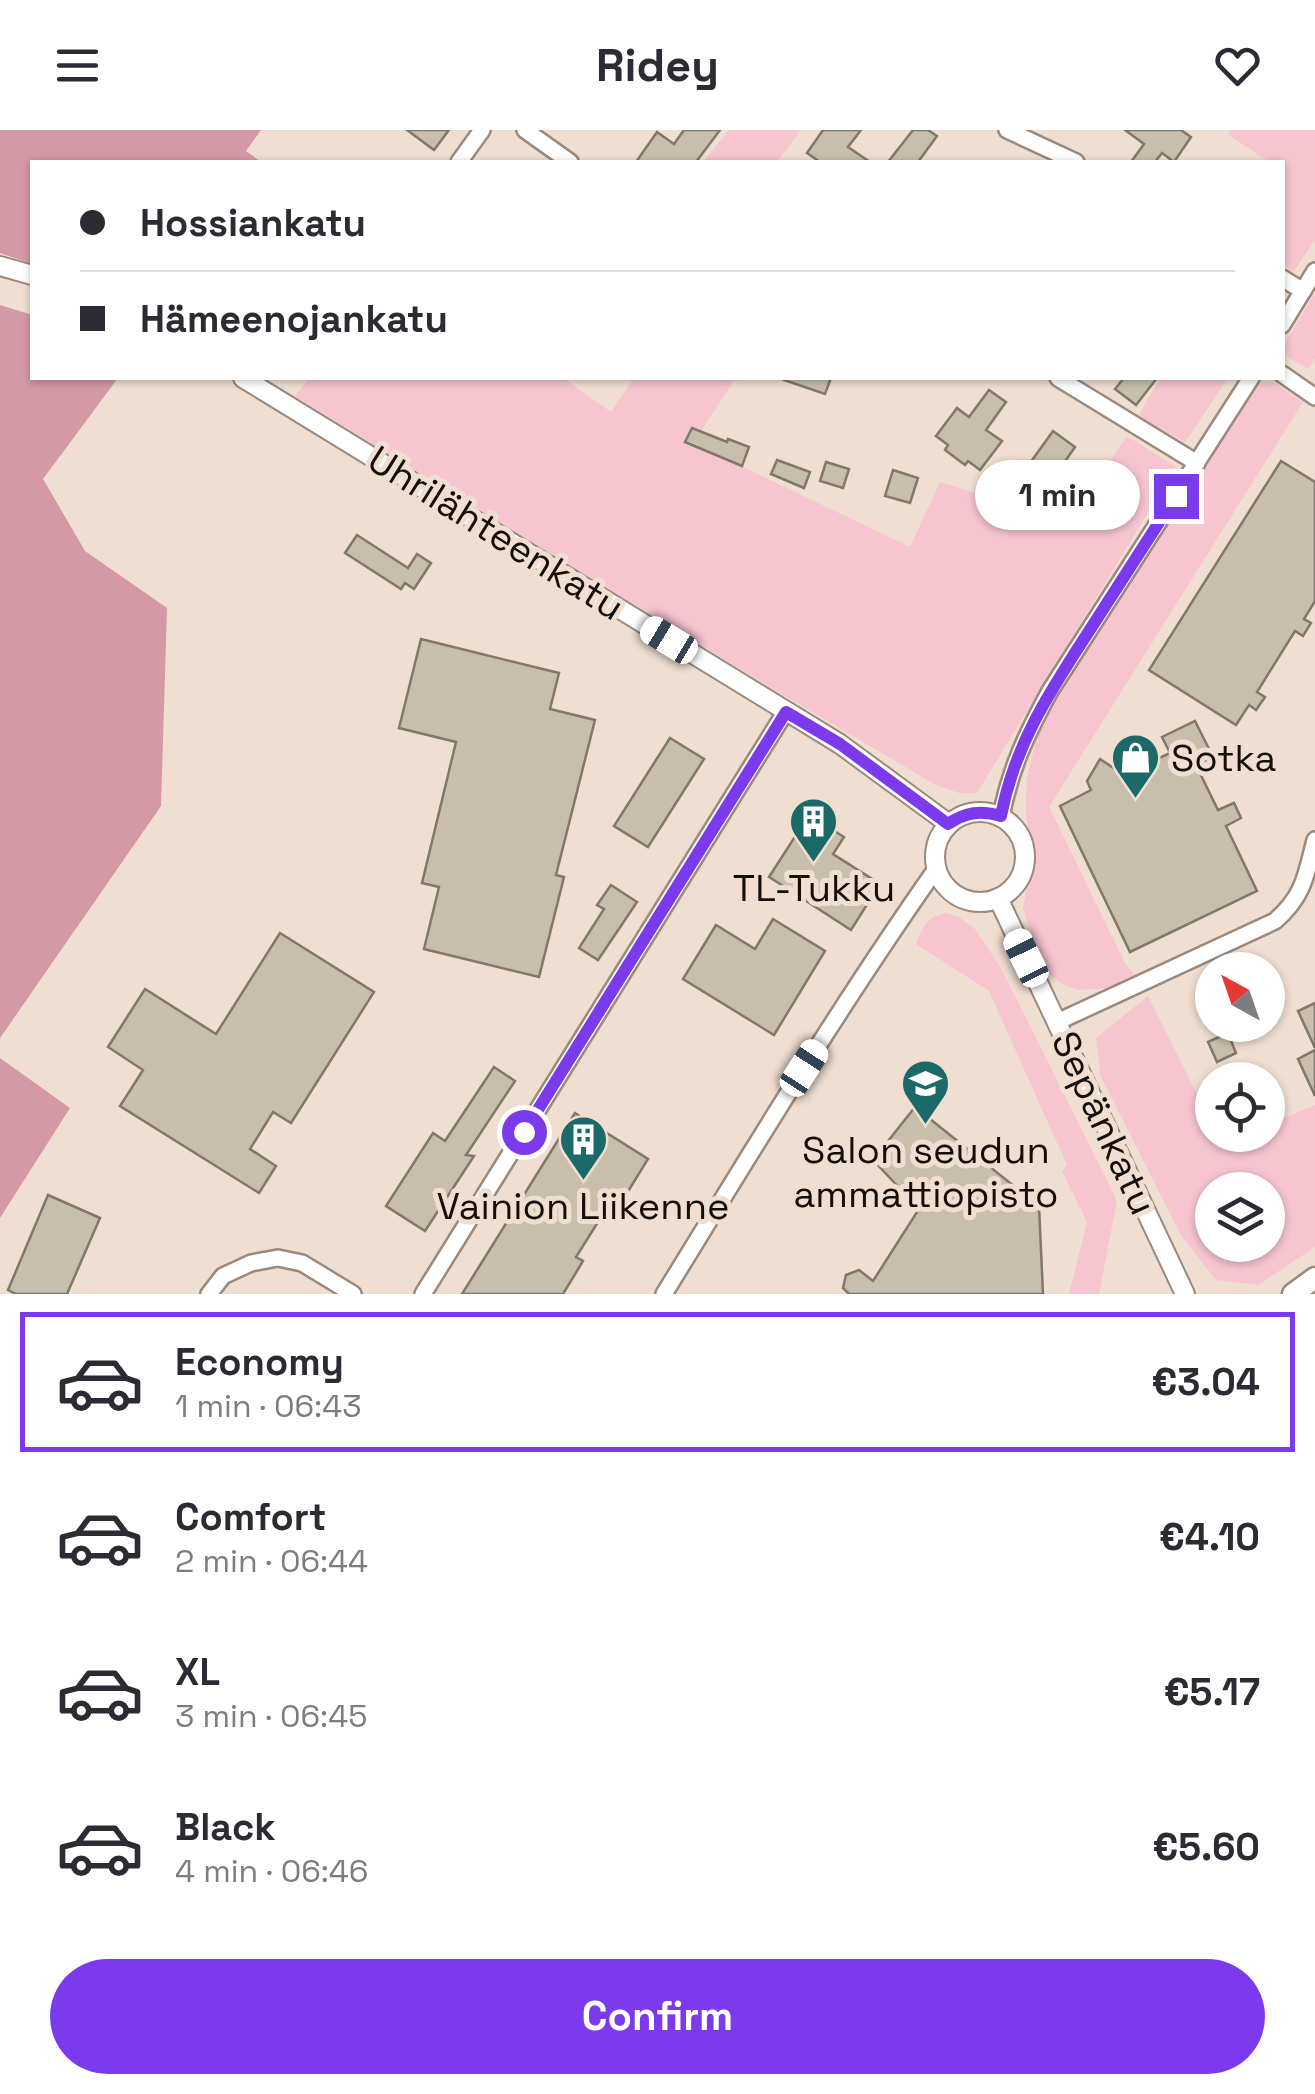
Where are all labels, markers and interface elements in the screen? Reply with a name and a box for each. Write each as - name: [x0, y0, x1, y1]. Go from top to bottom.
- text: Ridey: [596, 37, 719, 94]
- icon: menu: [50, 38, 105, 93]
- icon: heart: [1210, 38, 1265, 93]
- text: Hossiankatu: [140, 199, 366, 247]
- text: Hämeenojankatu: [140, 295, 448, 343]
- street label: Uhrilähteenkatu: [359, 435, 633, 631]
- callout: 1 min: [976, 461, 1141, 531]
- route end: [1154, 474, 1199, 519]
- text: 1 min: [1018, 475, 1097, 515]
- car: [636, 612, 702, 668]
- shop icon: Sotka: [1110, 732, 1162, 800]
- place label: Sotka: [1171, 734, 1276, 782]
- building icon: TL-Tukku: [788, 796, 840, 864]
- place label: TL-Tukku: [733, 864, 895, 912]
- car: [999, 924, 1053, 992]
- north arrow: [1195, 952, 1285, 1042]
- map controls: [1195, 952, 1285, 1262]
- street label: Sepänkatu: [1041, 1024, 1167, 1222]
- car: [775, 1035, 833, 1101]
- school or university icon: Salon seudun ammattiopisto: [900, 1058, 952, 1126]
- button: locate: [1195, 1062, 1285, 1152]
- route start: [502, 1110, 547, 1155]
- building icon: Vainion Liikenne: [557, 1114, 609, 1182]
- place label: Salon seudun ammattiopisto: [793, 1126, 1059, 1218]
- button: layers: [1195, 1172, 1285, 1262]
- place label: Vainion Liikenne: [437, 1182, 729, 1230]
- icon: car: [55, 1337, 145, 1427]
- text: Economy: [175, 1338, 344, 1386]
- text: €3.04: [1151, 1358, 1260, 1406]
- text: 1 min · 06:43: [175, 1386, 362, 1426]
- icon: car: [55, 1492, 145, 1582]
- text: Comfort: [175, 1493, 326, 1541]
- text: €4.10: [1159, 1513, 1260, 1561]
- text: 2 min · 06:44: [175, 1541, 368, 1581]
- icon: car: [55, 1647, 145, 1737]
- text: XL: [175, 1648, 220, 1696]
- text: €5.17: [1164, 1668, 1260, 1716]
- text: 3 min · 06:45: [175, 1696, 367, 1736]
- icon: car: [55, 1802, 145, 1892]
- text: Black: [175, 1803, 276, 1851]
- text: €5.60: [1152, 1823, 1260, 1871]
- text: 4 min · 06:46: [175, 1851, 368, 1891]
- button: Confirm: [50, 1959, 1265, 2074]

